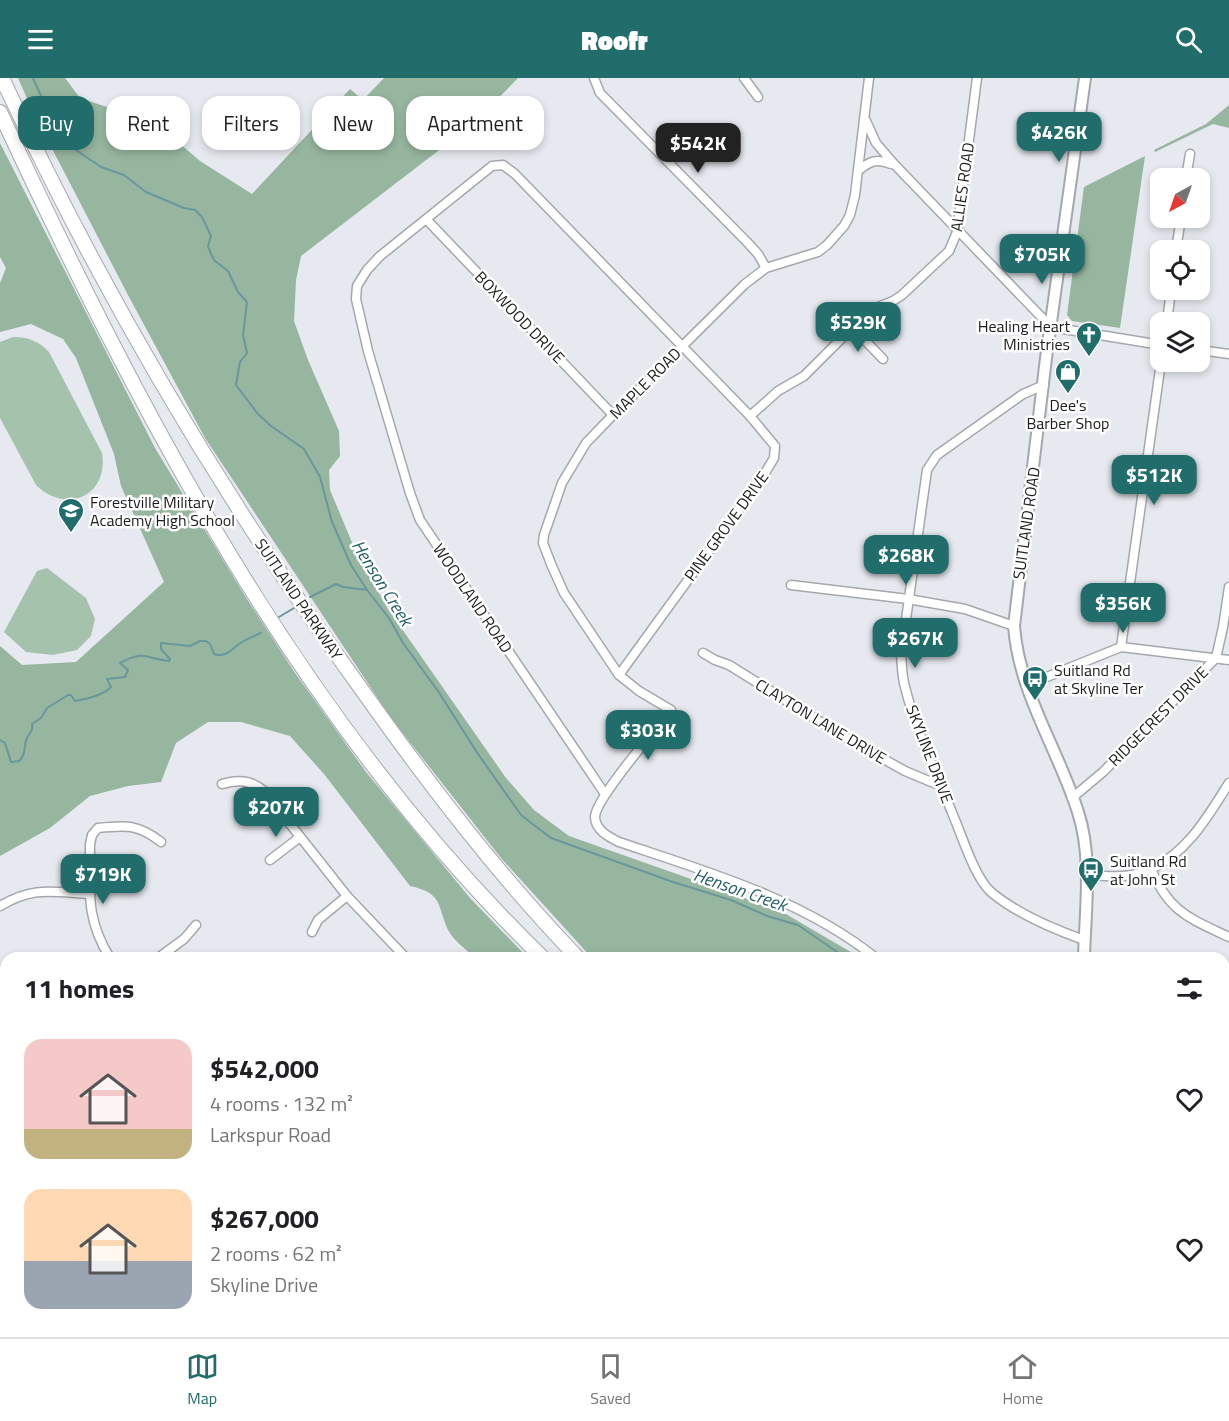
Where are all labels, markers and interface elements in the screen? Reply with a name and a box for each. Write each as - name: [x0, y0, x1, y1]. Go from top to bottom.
- text: Roofr: [581, 19, 648, 60]
- icon: menu: [24, 23, 57, 56]
- icon: search: [1172, 23, 1205, 56]
- chip: Buy: [18, 96, 94, 150]
- chip: Rent: [106, 96, 190, 150]
- chip: Filters: [202, 96, 300, 150]
- chip: New: [312, 96, 394, 150]
- chip: Apartment: [406, 96, 544, 150]
- pin: $426K: [1017, 112, 1101, 163]
- text: $426K: [1031, 116, 1087, 147]
- pin: $542K: [656, 123, 740, 174]
- text: $542K: [670, 127, 726, 158]
- street label: ALLIES ROAD: [944, 141, 980, 233]
- north arrow: [1150, 168, 1210, 228]
- map controls: [1150, 168, 1210, 372]
- pin: $705K: [1000, 234, 1084, 285]
- text: $705K: [1014, 238, 1070, 269]
- button: locate: [1150, 240, 1210, 300]
- street label: BOXWOOD DRIVE: [470, 265, 571, 369]
- pin: $529K: [816, 302, 900, 353]
- text: $529K: [830, 306, 886, 337]
- button: layers: [1150, 312, 1210, 372]
- place label: Healing Heart Ministries: [978, 314, 1070, 356]
- church icon: Healing Heart Ministries: [1074, 320, 1104, 358]
- street label: MAPLE ROAD: [604, 342, 686, 424]
- shop icon: Dee's Barber Shop: [1053, 357, 1083, 395]
- place label: Dee's Barber Shop: [1026, 393, 1110, 435]
- pin: $512K: [1112, 455, 1196, 506]
- text: $512K: [1126, 459, 1182, 490]
- street label: SUITLAND ROAD: [1006, 465, 1046, 581]
- street label: PINE GROVE DRIVE: [678, 466, 774, 586]
- place label: Forestville Military Academy High School: [90, 490, 235, 532]
- school or university icon: Forestville Military Academy High School: [56, 496, 86, 534]
- street label: SUITLAND PARKWAY: [249, 533, 349, 665]
- water label: Henson Creek: [345, 534, 421, 633]
- pin: $268K: [864, 535, 948, 586]
- street label: WOODLAND ROAD: [427, 538, 519, 658]
- text: $268K: [878, 539, 934, 570]
- pin: $356K: [1081, 583, 1165, 634]
- text: $356K: [1095, 587, 1151, 618]
- pin: $267K: [873, 618, 957, 669]
- text: $267K: [887, 622, 943, 653]
- place label: Suitland Rd at Skyline Ter: [1054, 658, 1144, 700]
- street label: RIDGECREST DRIVE: [1103, 660, 1214, 771]
- bus stop icon: Suitland Rd at Skyline Ter: [1020, 664, 1050, 702]
- street label: CLAYTON LANE DRIVE: [751, 672, 891, 770]
- street label: SKYLINE DRIVE: [900, 701, 960, 807]
- pin: $303K: [606, 710, 690, 761]
- text: $303K: [620, 714, 676, 745]
- pin: $207K: [234, 787, 318, 838]
- text: $207K: [248, 791, 304, 822]
- place label: Suitland Rd at John St: [1110, 849, 1187, 891]
- pin: $719K: [61, 854, 145, 905]
- bus stop icon: Suitland Rd at John St: [1076, 855, 1106, 893]
- text: $719K: [75, 858, 131, 889]
- water label: Henson Creek: [690, 861, 792, 919]
- text: 11 homes: [24, 969, 134, 1008]
- icon: filters: [1173, 972, 1206, 1005]
- text: $542,000: [210, 1049, 319, 1088]
- icon: home: [72, 1063, 144, 1135]
- icon: heart: [1173, 1083, 1206, 1116]
- text: 4 rooms · 132 m²: [210, 1088, 353, 1119]
- text: Larkspur Road: [210, 1119, 331, 1150]
- text: $267,000: [210, 1199, 319, 1238]
- icon: home: [72, 1213, 144, 1285]
- icon: heart: [1173, 1233, 1206, 1266]
- text: 2 rooms · 62 m²: [210, 1238, 342, 1269]
- text: Skyline Drive: [210, 1269, 318, 1300]
- tab: Map: [186, 1350, 219, 1410]
- tab: Saved: [590, 1350, 631, 1410]
- tab: Home: [1003, 1350, 1043, 1410]

